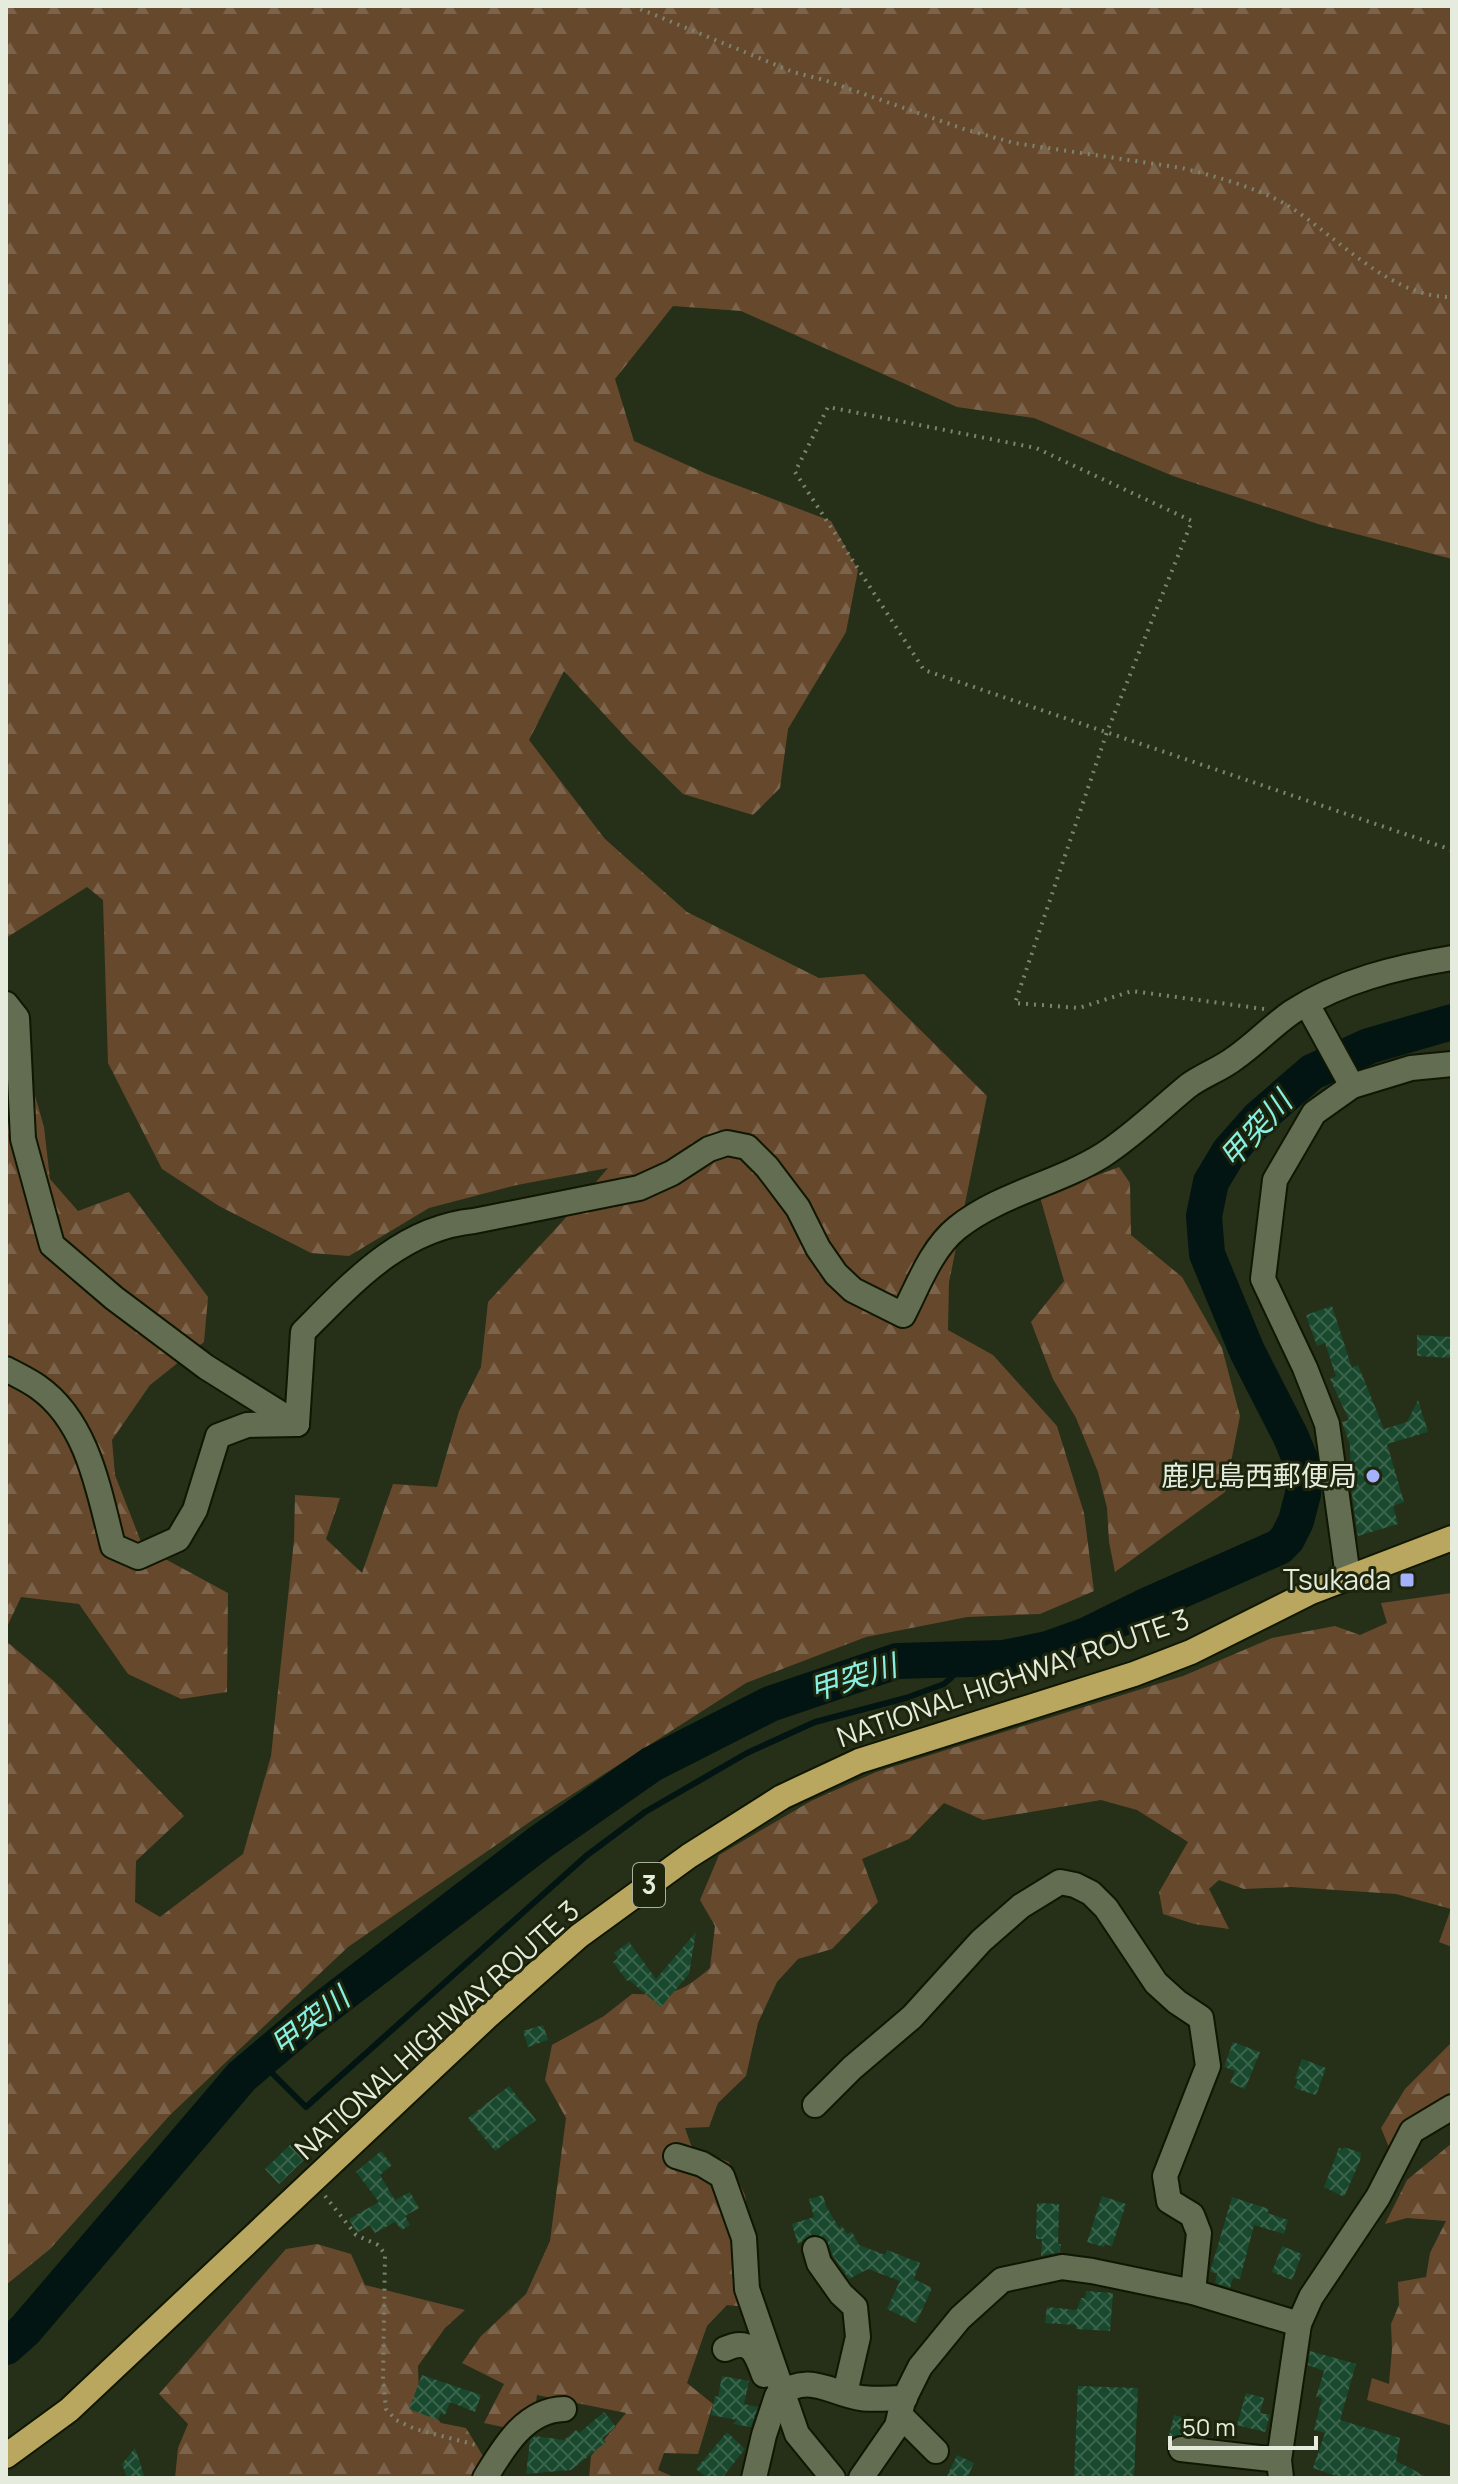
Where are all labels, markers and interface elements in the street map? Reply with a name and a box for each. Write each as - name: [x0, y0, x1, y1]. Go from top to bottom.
- water label: 甲突川: [1210, 1080, 1302, 1176]
- place label: 鹿児島西郵便局: [1161, 1456, 1357, 1494]
- marker: 鹿児島西郵便局: [1364, 1467, 1382, 1485]
- place label: Tsukada: [1283, 1560, 1391, 1598]
- marker: Tsukada: [1398, 1571, 1416, 1589]
- street label: NATIONAL HIGHWAY ROUTE 3: [831, 1599, 1194, 1755]
- water label: 甲突川: [804, 1643, 904, 1709]
- road number: 3: [633, 1863, 665, 1907]
- street label: NATIONAL HIGHWAY ROUTE 3: [286, 1891, 587, 2167]
- water label: 甲突川: [261, 1975, 360, 2065]
- scale bar: [1170, 2400, 1316, 2450]
- text: 50 m: [1182, 2410, 1236, 2443]

